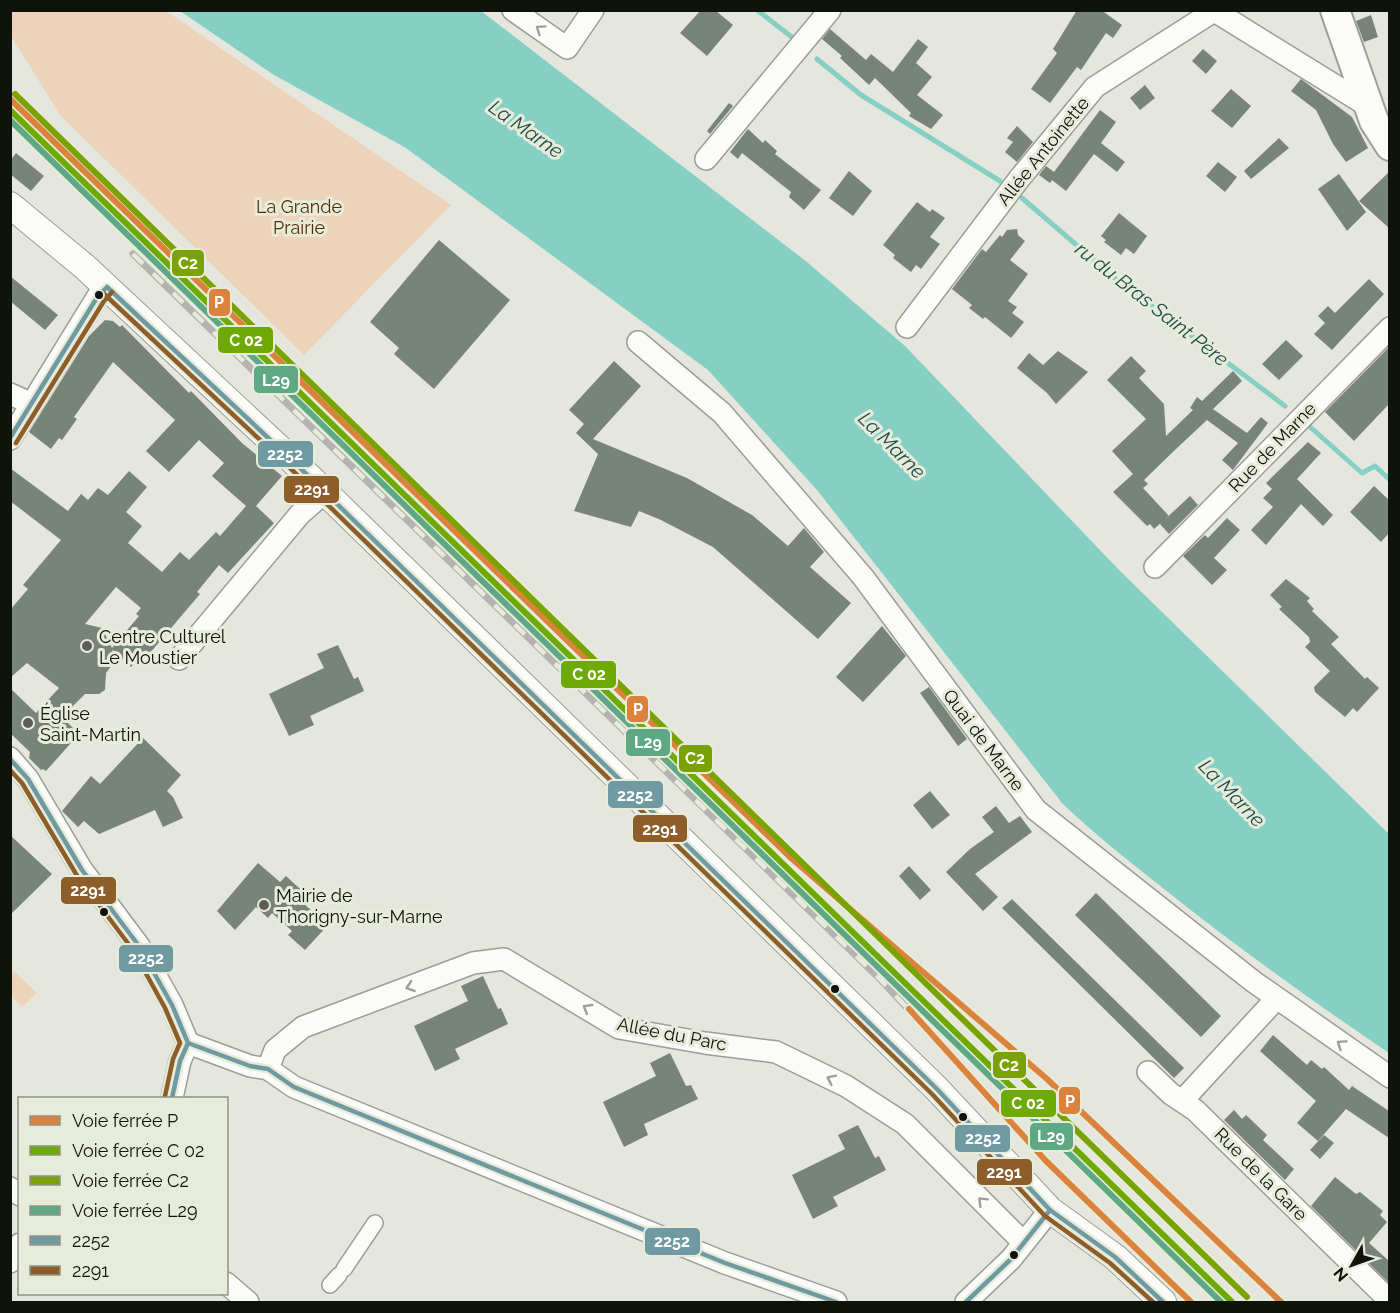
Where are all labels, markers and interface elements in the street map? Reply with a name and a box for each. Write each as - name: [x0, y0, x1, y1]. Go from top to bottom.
- one-way arrow: [535, 25, 546, 36]
- street label: Allée Antoinette: [993, 92, 1093, 210]
- water label: La Marne: [484, 95, 568, 163]
- park label: La Grande Prairie: [256, 196, 342, 238]
- water label: ru du Bras Saint Père: [1071, 237, 1233, 371]
- line badge: C2: [171, 249, 205, 277]
- text: C2: [178, 254, 198, 273]
- line badge: P: [208, 288, 231, 317]
- unlabelled marker: [93, 289, 105, 301]
- text: P: [214, 293, 224, 312]
- line badge: C 02: [217, 326, 274, 354]
- text: C 02: [229, 331, 263, 350]
- line badge: L29: [253, 365, 299, 394]
- text: L29: [262, 371, 290, 390]
- street label: Rue de Marne: [1224, 397, 1320, 496]
- water label: La Marne: [853, 406, 931, 484]
- line badge: 2252: [257, 440, 314, 468]
- text: 2252: [267, 445, 303, 464]
- line badge: 2291: [283, 475, 340, 504]
- text: 2291: [294, 480, 330, 499]
- place label: Centre Culturel Le Moustier: [99, 626, 226, 668]
- marker: Centre Culturel Le Moustier: [80, 639, 94, 653]
- line badge: C 02: [560, 660, 617, 689]
- text: C 02: [572, 665, 606, 684]
- street label: Quai de Marne: [939, 685, 1029, 795]
- line badge: P: [626, 695, 649, 723]
- text: P: [633, 700, 643, 719]
- place label: Église Saint-Martin: [40, 702, 141, 745]
- marker: Église Saint-Martin: [21, 716, 35, 730]
- line badge: L29: [625, 728, 671, 757]
- text: L29: [634, 733, 662, 752]
- line badge: C2: [678, 744, 713, 773]
- text: C2: [685, 749, 705, 768]
- water label: La Marne: [1194, 754, 1270, 832]
- line badge: 2252: [607, 780, 664, 809]
- text: 2252: [617, 786, 653, 805]
- line badge: 2291: [632, 814, 688, 843]
- text: 2291: [642, 820, 678, 839]
- line badge: 2291: [60, 876, 117, 905]
- text: 2291: [70, 881, 106, 900]
- place label: Mairie de Thorigny-sur-Marne: [276, 885, 443, 927]
- marker: Mairie de Thorigny-sur-Marne: [257, 898, 271, 912]
- unlabelled marker: [98, 906, 110, 918]
- line badge: 2252: [118, 944, 174, 973]
- text: 2252: [128, 949, 164, 968]
- one-way arrow: [405, 979, 416, 992]
- unlabelled marker: [829, 983, 841, 995]
- one-way arrow: [583, 1004, 593, 1016]
- street label: Allée du Parc: [616, 1013, 729, 1055]
- one-way arrow: [1337, 1040, 1348, 1051]
- line badge: C2: [992, 1051, 1027, 1079]
- text: C2: [999, 1056, 1019, 1075]
- one-way arrow: [827, 1074, 838, 1086]
- line badge: P: [1058, 1086, 1081, 1115]
- line badge: C 02: [1000, 1089, 1057, 1118]
- text: P: [1065, 1092, 1075, 1111]
- text: C 02: [1011, 1094, 1045, 1113]
- legend: [18, 1097, 228, 1295]
- text: Voie ferrée P: [72, 1110, 178, 1131]
- unlabelled marker: [957, 1111, 969, 1123]
- line badge: L29: [1029, 1122, 1074, 1151]
- street label: Rue de la Gare: [1210, 1123, 1312, 1225]
- line badge: 2252: [954, 1124, 1011, 1153]
- text: L29: [1037, 1127, 1065, 1146]
- text: 2252: [965, 1129, 1001, 1148]
- text: Voie ferrée C 02: [72, 1140, 204, 1161]
- line badge: 2291: [976, 1158, 1033, 1186]
- text: 2291: [986, 1163, 1022, 1182]
- text: Voie ferrée C2: [72, 1170, 189, 1191]
- one-way arrow: [978, 1197, 989, 1208]
- text: Voie ferrée L29: [72, 1200, 198, 1221]
- line badge: 2252: [644, 1227, 701, 1256]
- text: 2252: [72, 1230, 110, 1251]
- text: 2252: [654, 1232, 690, 1251]
- north arrow: [1322, 1235, 1382, 1295]
- unlabelled marker: [1008, 1249, 1020, 1261]
- text: 2291: [72, 1260, 109, 1281]
- text: N: [1330, 1264, 1352, 1285]

